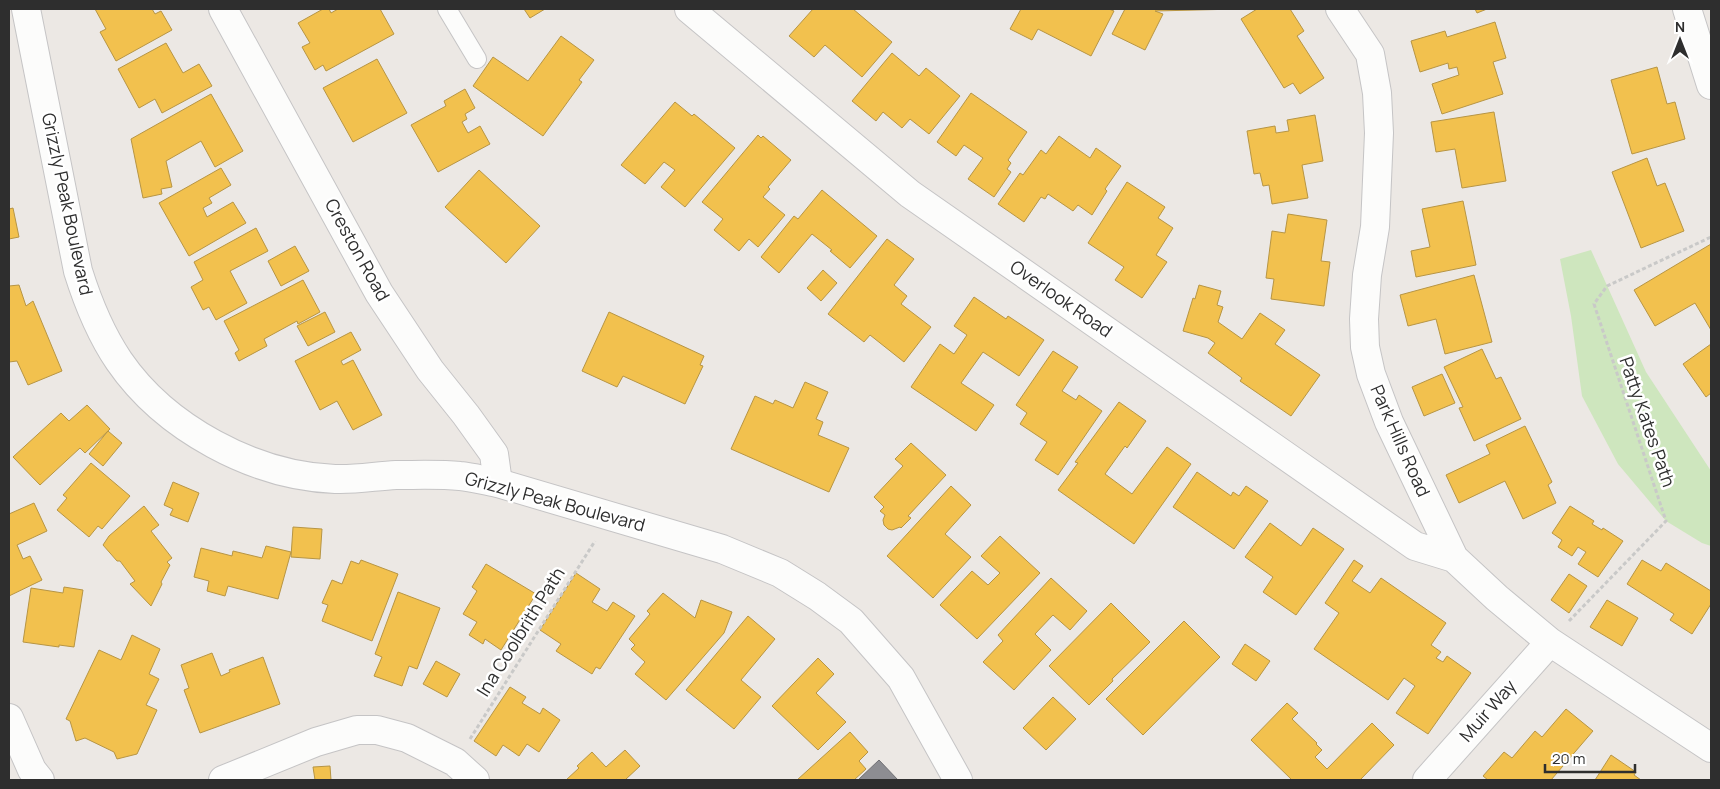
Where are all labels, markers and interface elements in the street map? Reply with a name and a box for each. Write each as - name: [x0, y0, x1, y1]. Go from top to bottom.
- north arrow: [1655, 15, 1705, 65]
- text: N: [1675, 17, 1685, 36]
- street label: Grizzly Peak Boulevard: [37, 110, 99, 297]
- street label: Creston Road: [320, 194, 396, 305]
- street label: Overlook Road: [1006, 254, 1117, 342]
- street label: Patty Kates Path: [1614, 353, 1681, 490]
- street label: Park Hills Road: [1366, 381, 1436, 500]
- street label: Grizzly Peak Boulevard: [462, 465, 648, 537]
- street label: Ina Coolbrith Path: [471, 562, 570, 701]
- street label: Muir Way: [1454, 674, 1521, 747]
- scale bar: [1545, 742, 1635, 774]
- text: 20 m: [1552, 748, 1585, 769]

